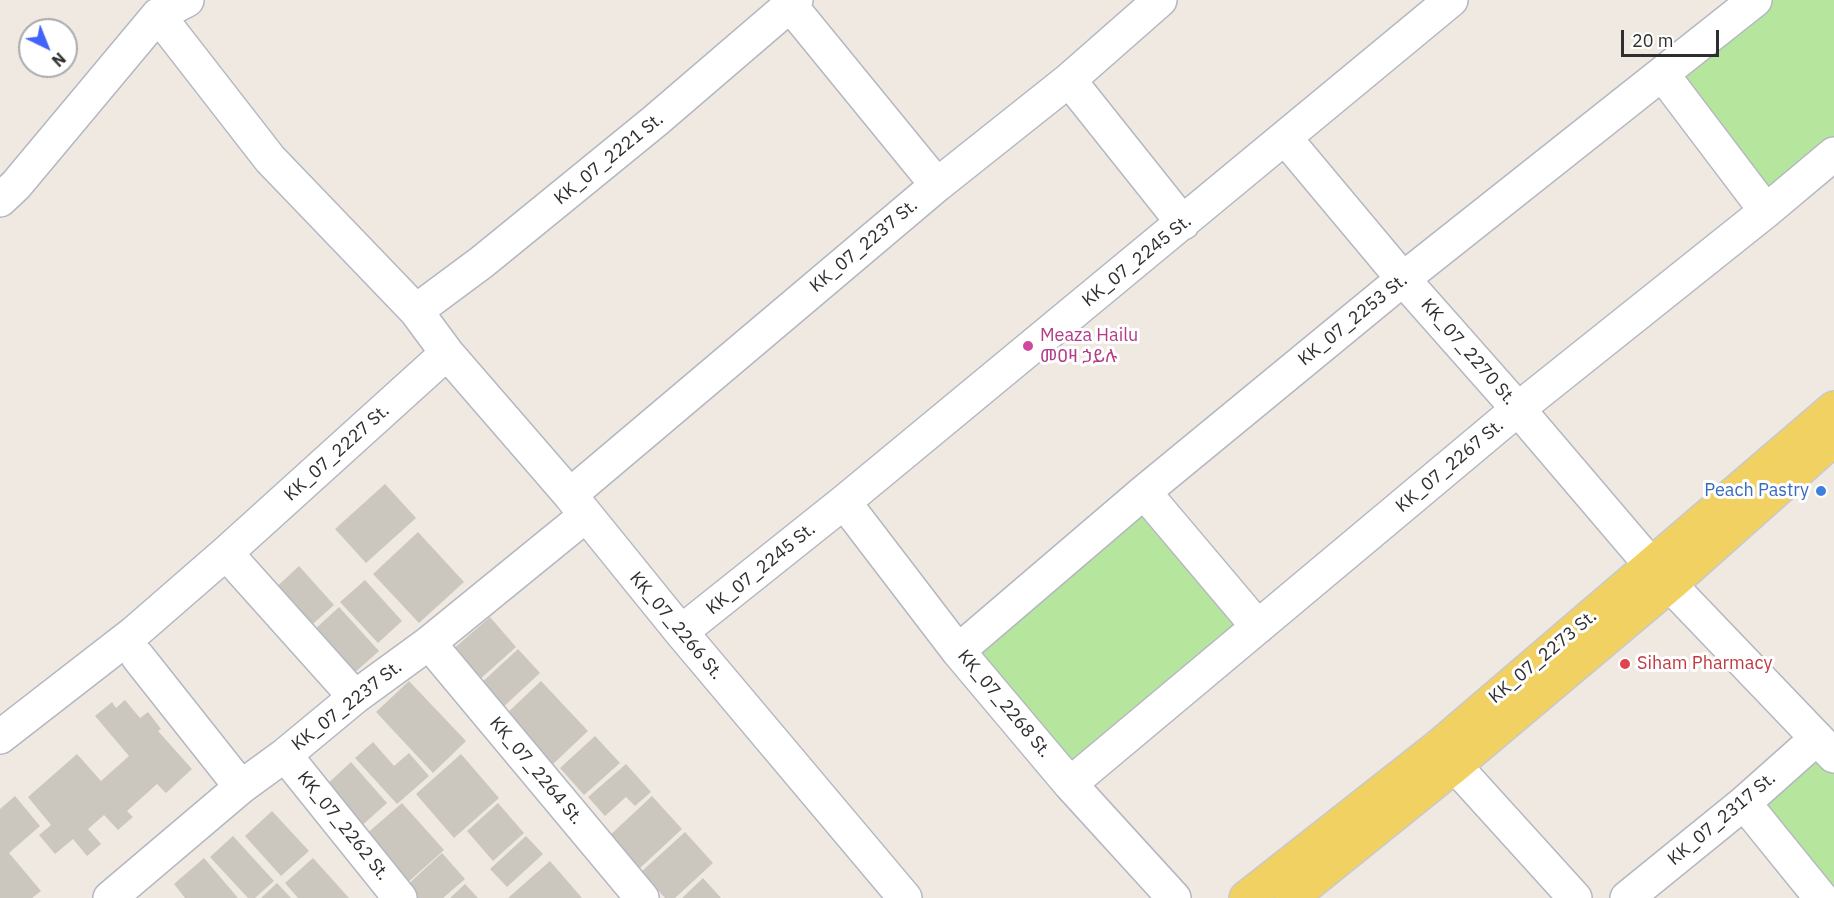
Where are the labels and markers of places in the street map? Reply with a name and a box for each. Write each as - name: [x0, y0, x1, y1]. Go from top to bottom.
- place label: Meaza Hailu መዐዛ ኃይሉ: [1040, 325, 1138, 368]
- marker: Meaza Hailu መዐዛ ኃይሉ: [1021, 339, 1035, 353]
- place label: Peach Pastry: [1704, 480, 1809, 502]
- marker: Peach Pastry: [1814, 484, 1828, 498]
- place label: Siham Pharmacy: [1637, 653, 1772, 675]
- marker: Siham Pharmacy: [1618, 657, 1632, 671]

